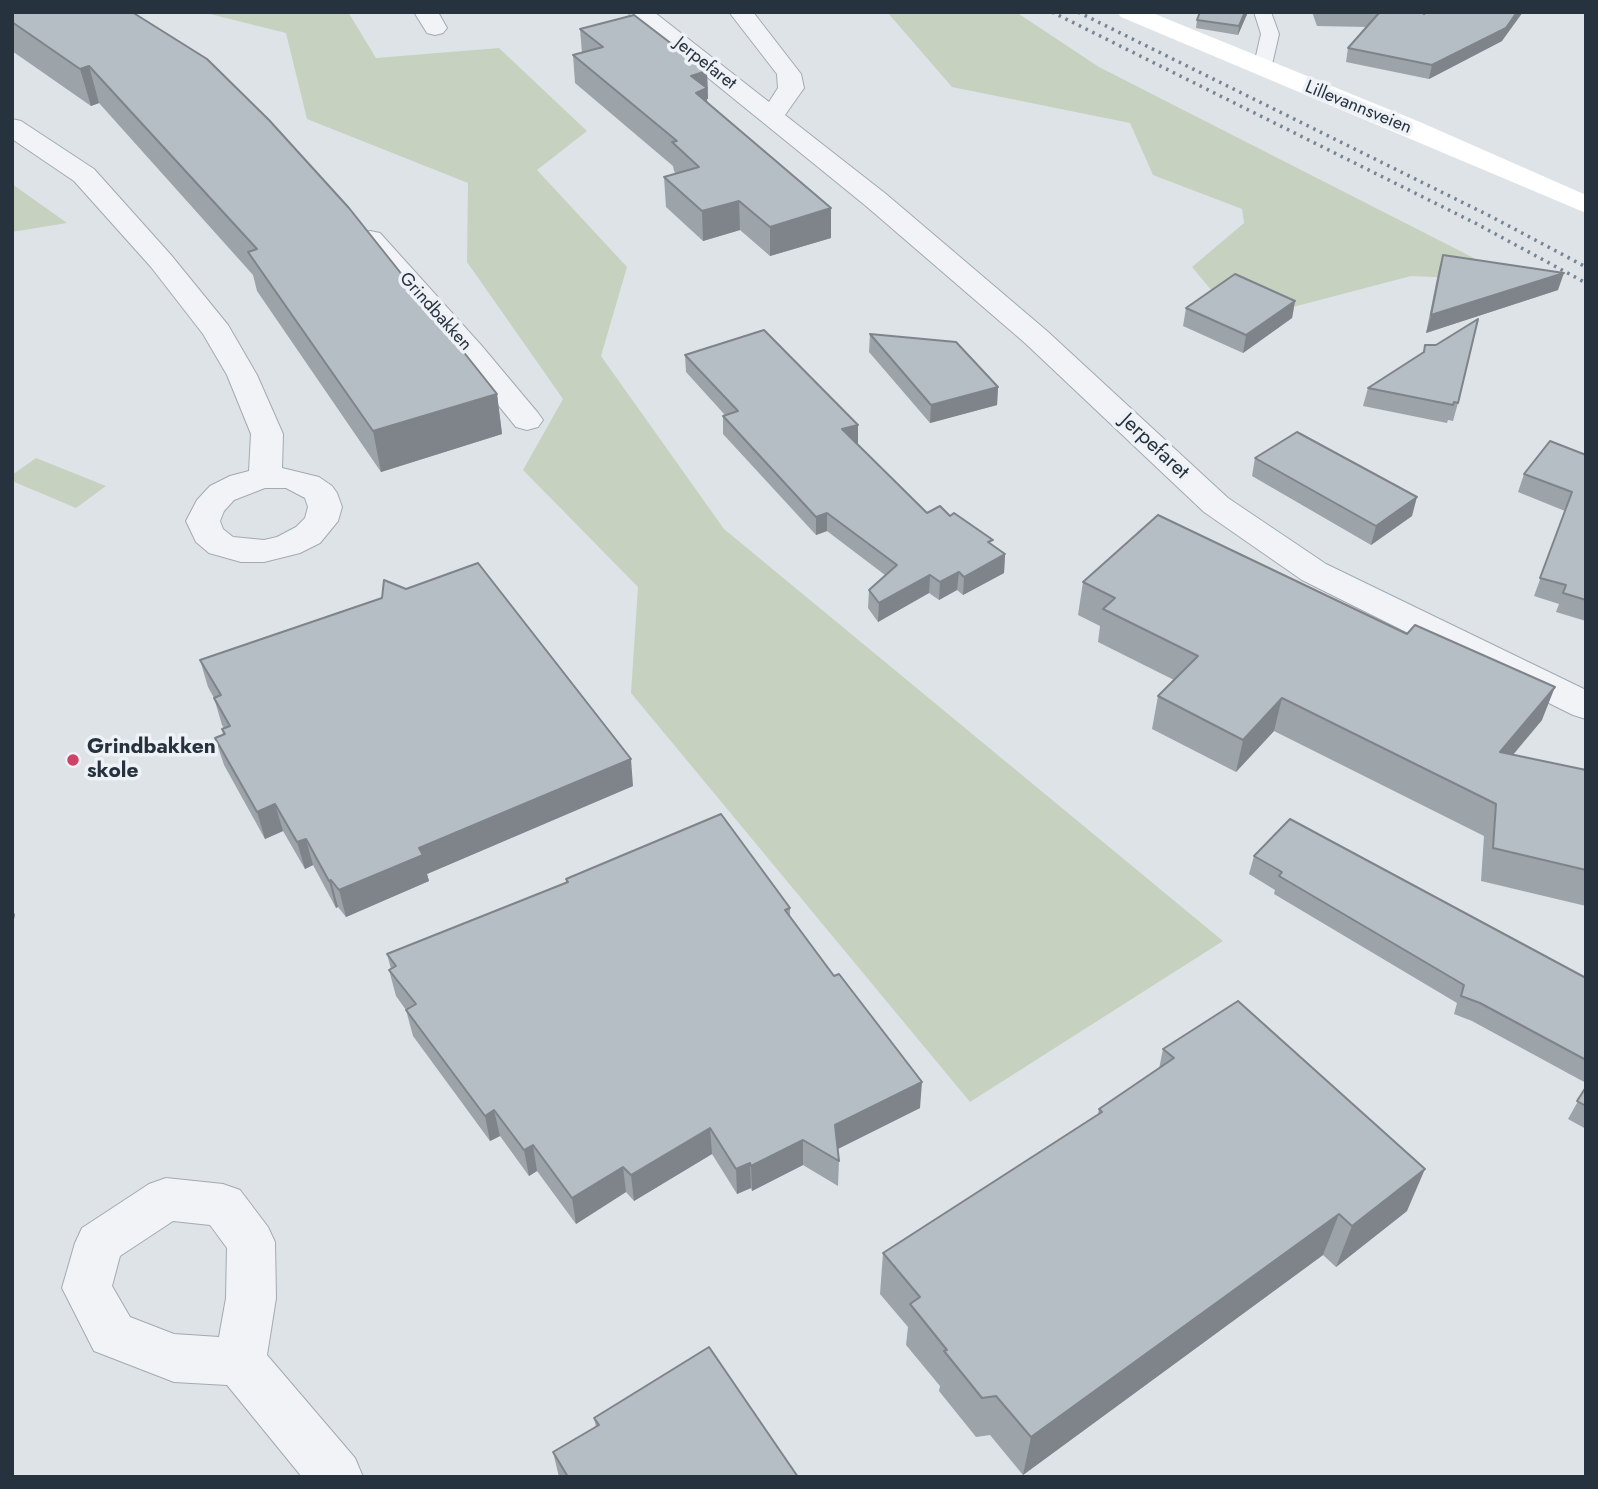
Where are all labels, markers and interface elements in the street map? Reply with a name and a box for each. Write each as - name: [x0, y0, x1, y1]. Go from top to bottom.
- street label: Jerpefaret: [670, 33, 740, 95]
- street label: Lillevannsveien: [1302, 77, 1414, 139]
- street label: Grindbakken: [394, 268, 476, 356]
- street label: Jerpefaret: [1114, 409, 1194, 485]
- place label: Grindbakken skole: [87, 735, 216, 785]
- marker: Grindbakken skole: [65, 752, 81, 768]

